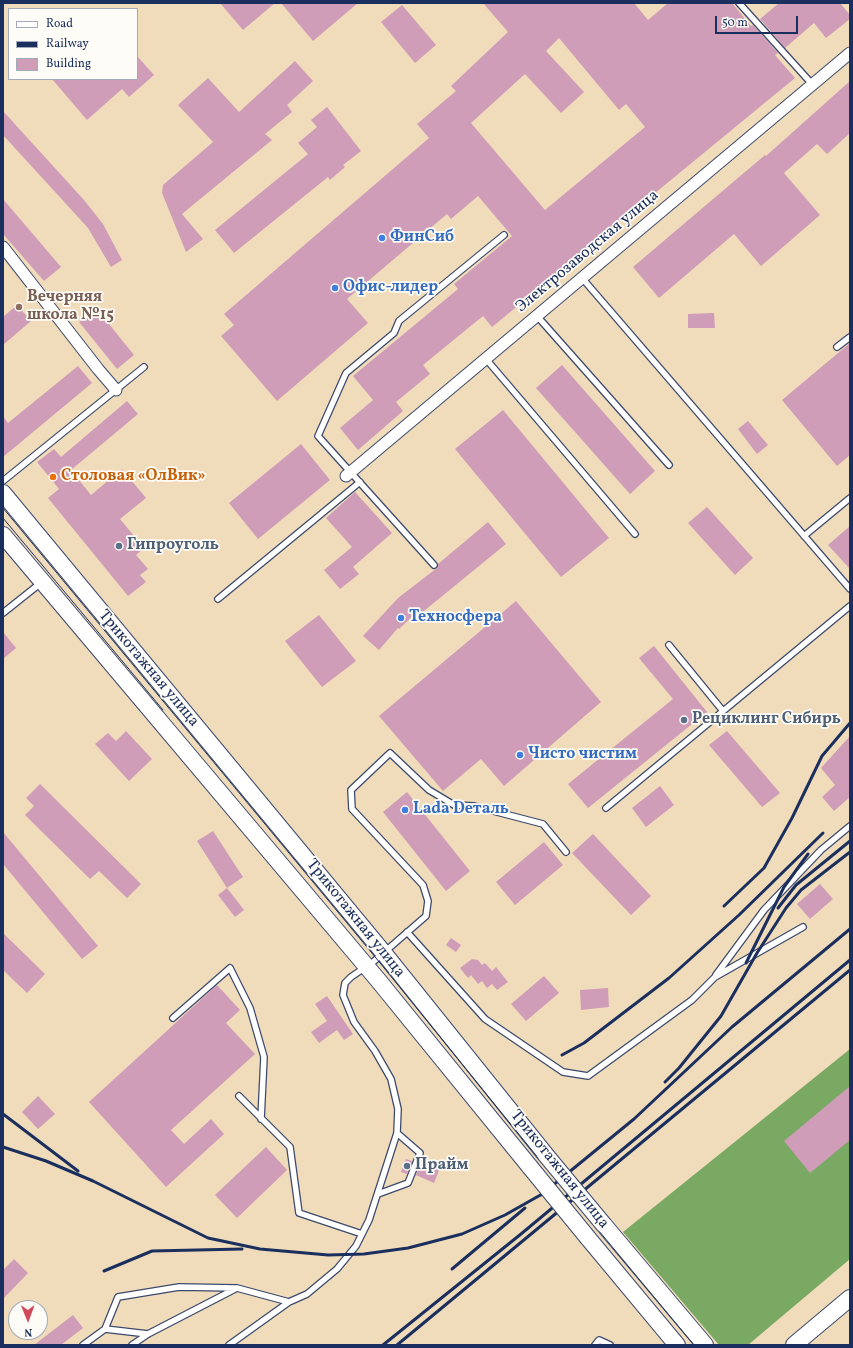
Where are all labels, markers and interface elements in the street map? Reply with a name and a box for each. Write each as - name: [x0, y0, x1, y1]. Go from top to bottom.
- legend: [8, 8, 138, 80]
- scale bar: [717, 8, 800, 34]
- text: 50 m: [722, 15, 748, 31]
- text: Road: [46, 16, 73, 32]
- text: Railway: [46, 36, 89, 52]
- text: Building: [46, 56, 91, 72]
- street label: Электрозаводская улица: [513, 187, 663, 317]
- place label: ФинСиб: [390, 228, 454, 248]
- marker: ФинСиб: [377, 233, 387, 243]
- place label: Офис-лидер: [343, 278, 438, 298]
- marker: Офис-лидер: [330, 283, 340, 293]
- place label: Вечерняя школа №15: [27, 288, 114, 326]
- marker: Вечерняя школа №15: [14, 302, 24, 312]
- place label: Столовая «ОлВик»: [61, 467, 206, 487]
- marker: Столовая «ОлВик»: [48, 472, 58, 482]
- place label: Гипроуголь: [127, 536, 219, 556]
- marker: Гипроуголь: [114, 541, 124, 551]
- street label: Трикотажная улица: [94, 607, 202, 731]
- place label: Техносфера: [409, 608, 502, 628]
- marker: Техносфера: [396, 613, 406, 623]
- place label: Рециклинг Сибирь: [692, 710, 841, 730]
- marker: Рециклинг Сибирь: [679, 715, 689, 725]
- place label: Чисто чистим: [528, 745, 637, 765]
- marker: Чисто чистим: [515, 750, 525, 760]
- place label: Lada Dеталь: [413, 800, 509, 820]
- marker: Lada Dеталь: [400, 805, 410, 815]
- street label: Трикотажная улица: [301, 856, 409, 982]
- street label: Трикотажная улица: [505, 1107, 613, 1233]
- place label: Прайм: [415, 1156, 468, 1176]
- marker: Прайм: [402, 1161, 412, 1171]
- north arrow: [8, 1300, 48, 1340]
- text: N: [24, 1324, 32, 1339]

